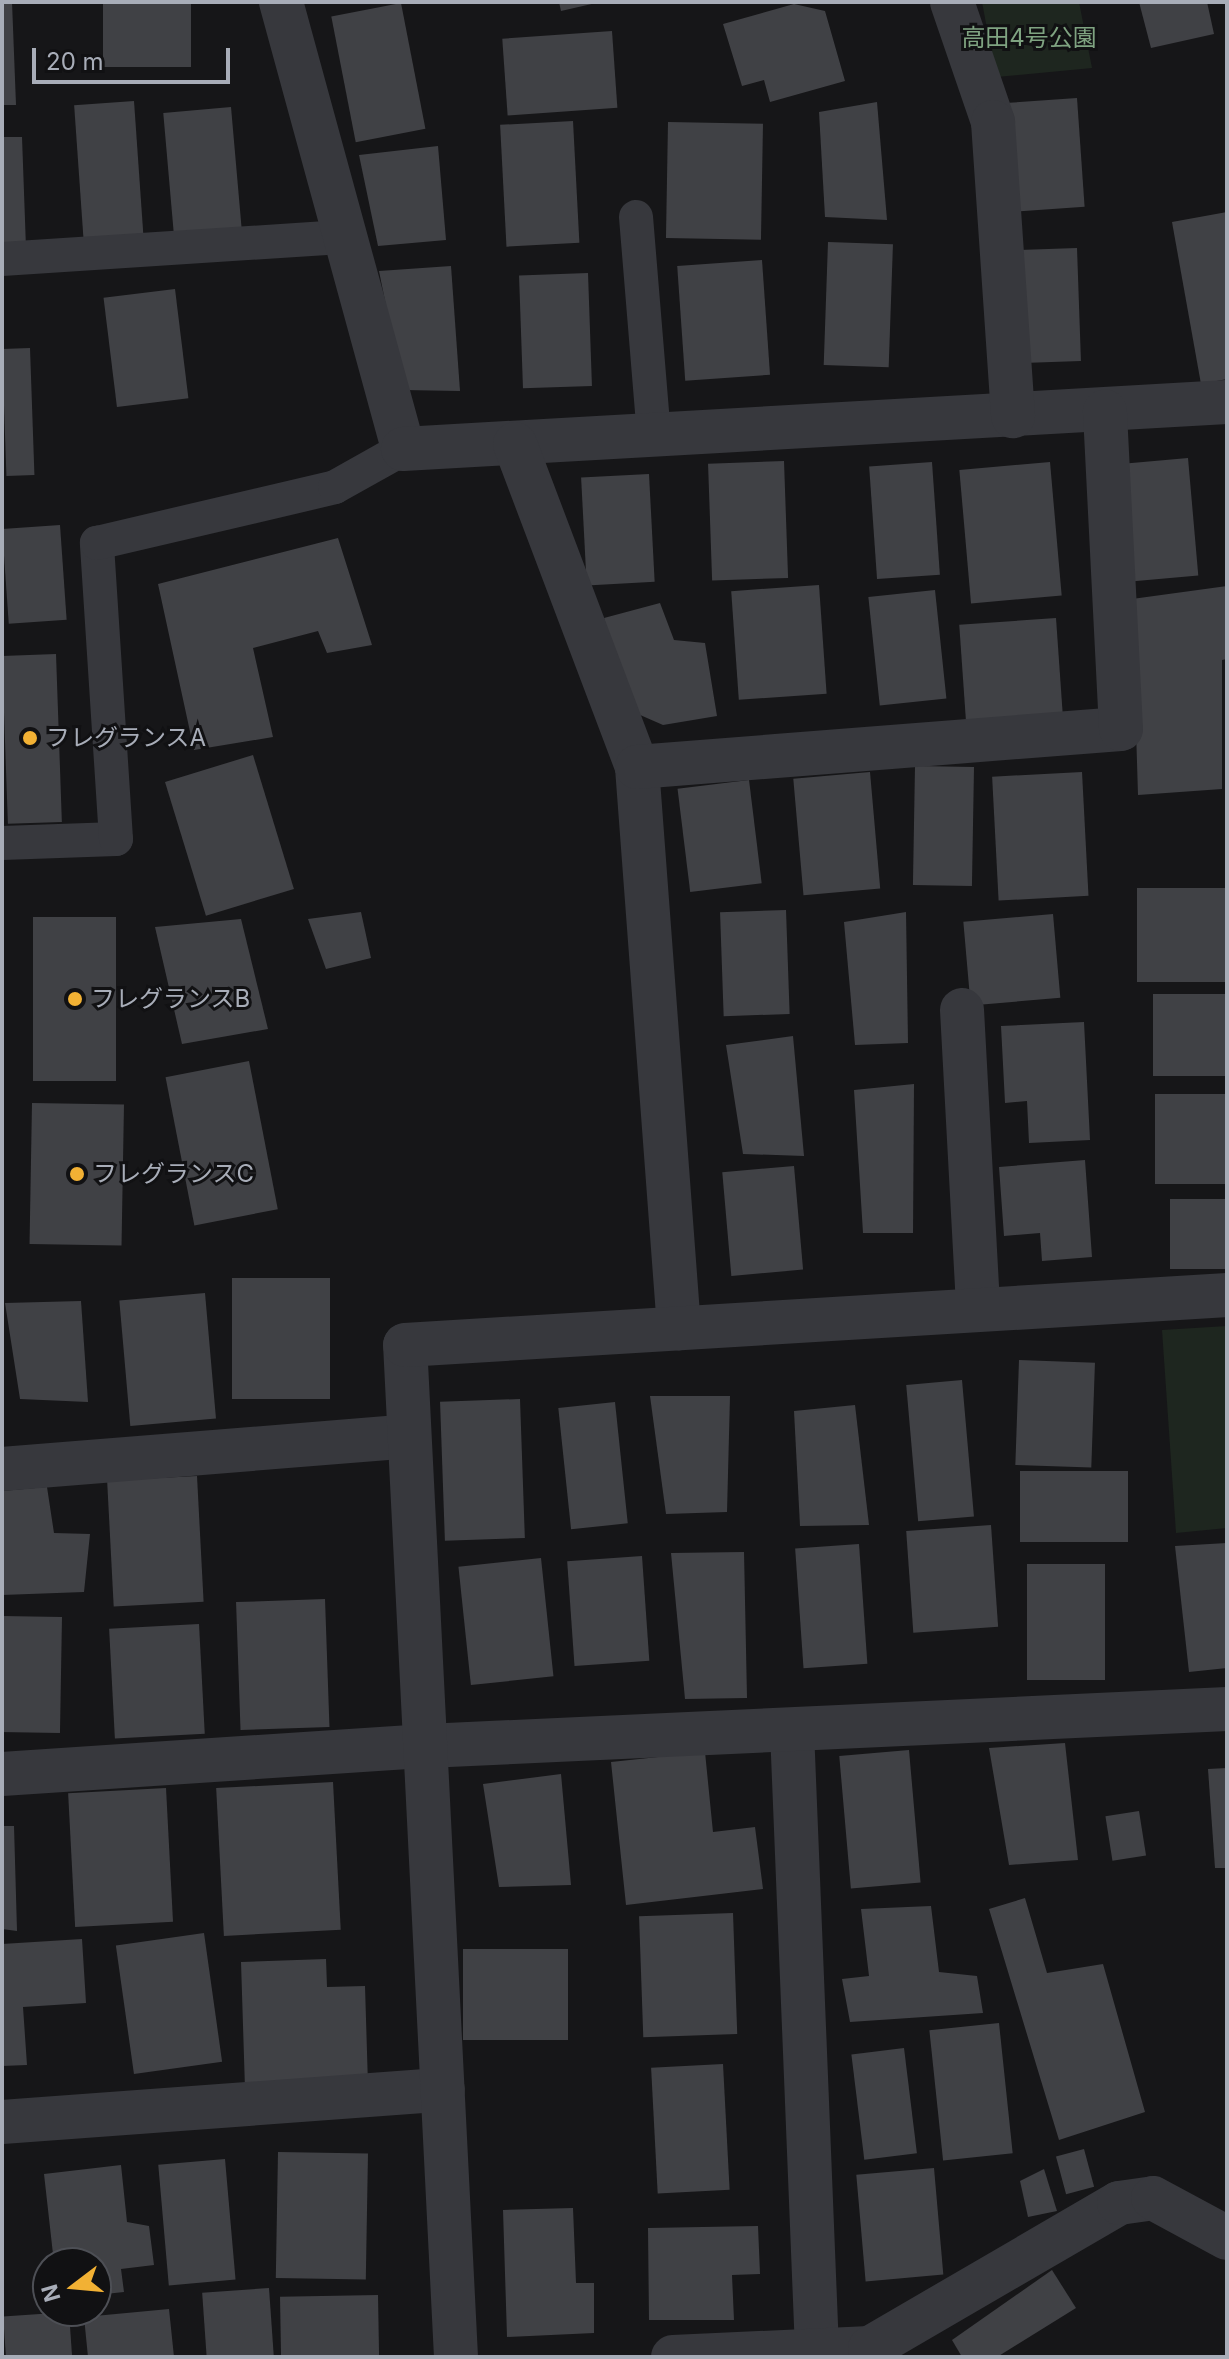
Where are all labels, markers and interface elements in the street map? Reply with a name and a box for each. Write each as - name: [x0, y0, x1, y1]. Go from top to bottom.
- park label: 高田4号公園: [961, 24, 1097, 52]
- scale bar: [36, 32, 234, 82]
- text: 20 m: [46, 47, 104, 76]
- place label: フレグランスA: [46, 724, 207, 752]
- marker: フレグランスA: [21, 729, 39, 747]
- place label: フレグランスB: [91, 985, 251, 1013]
- marker: フレグランスB: [66, 990, 84, 1008]
- place label: フレグランスC: [93, 1160, 255, 1188]
- marker: フレグランスC: [68, 1165, 86, 1183]
- north arrow: [32, 2247, 112, 2327]
- text: N: [36, 2281, 66, 2305]

